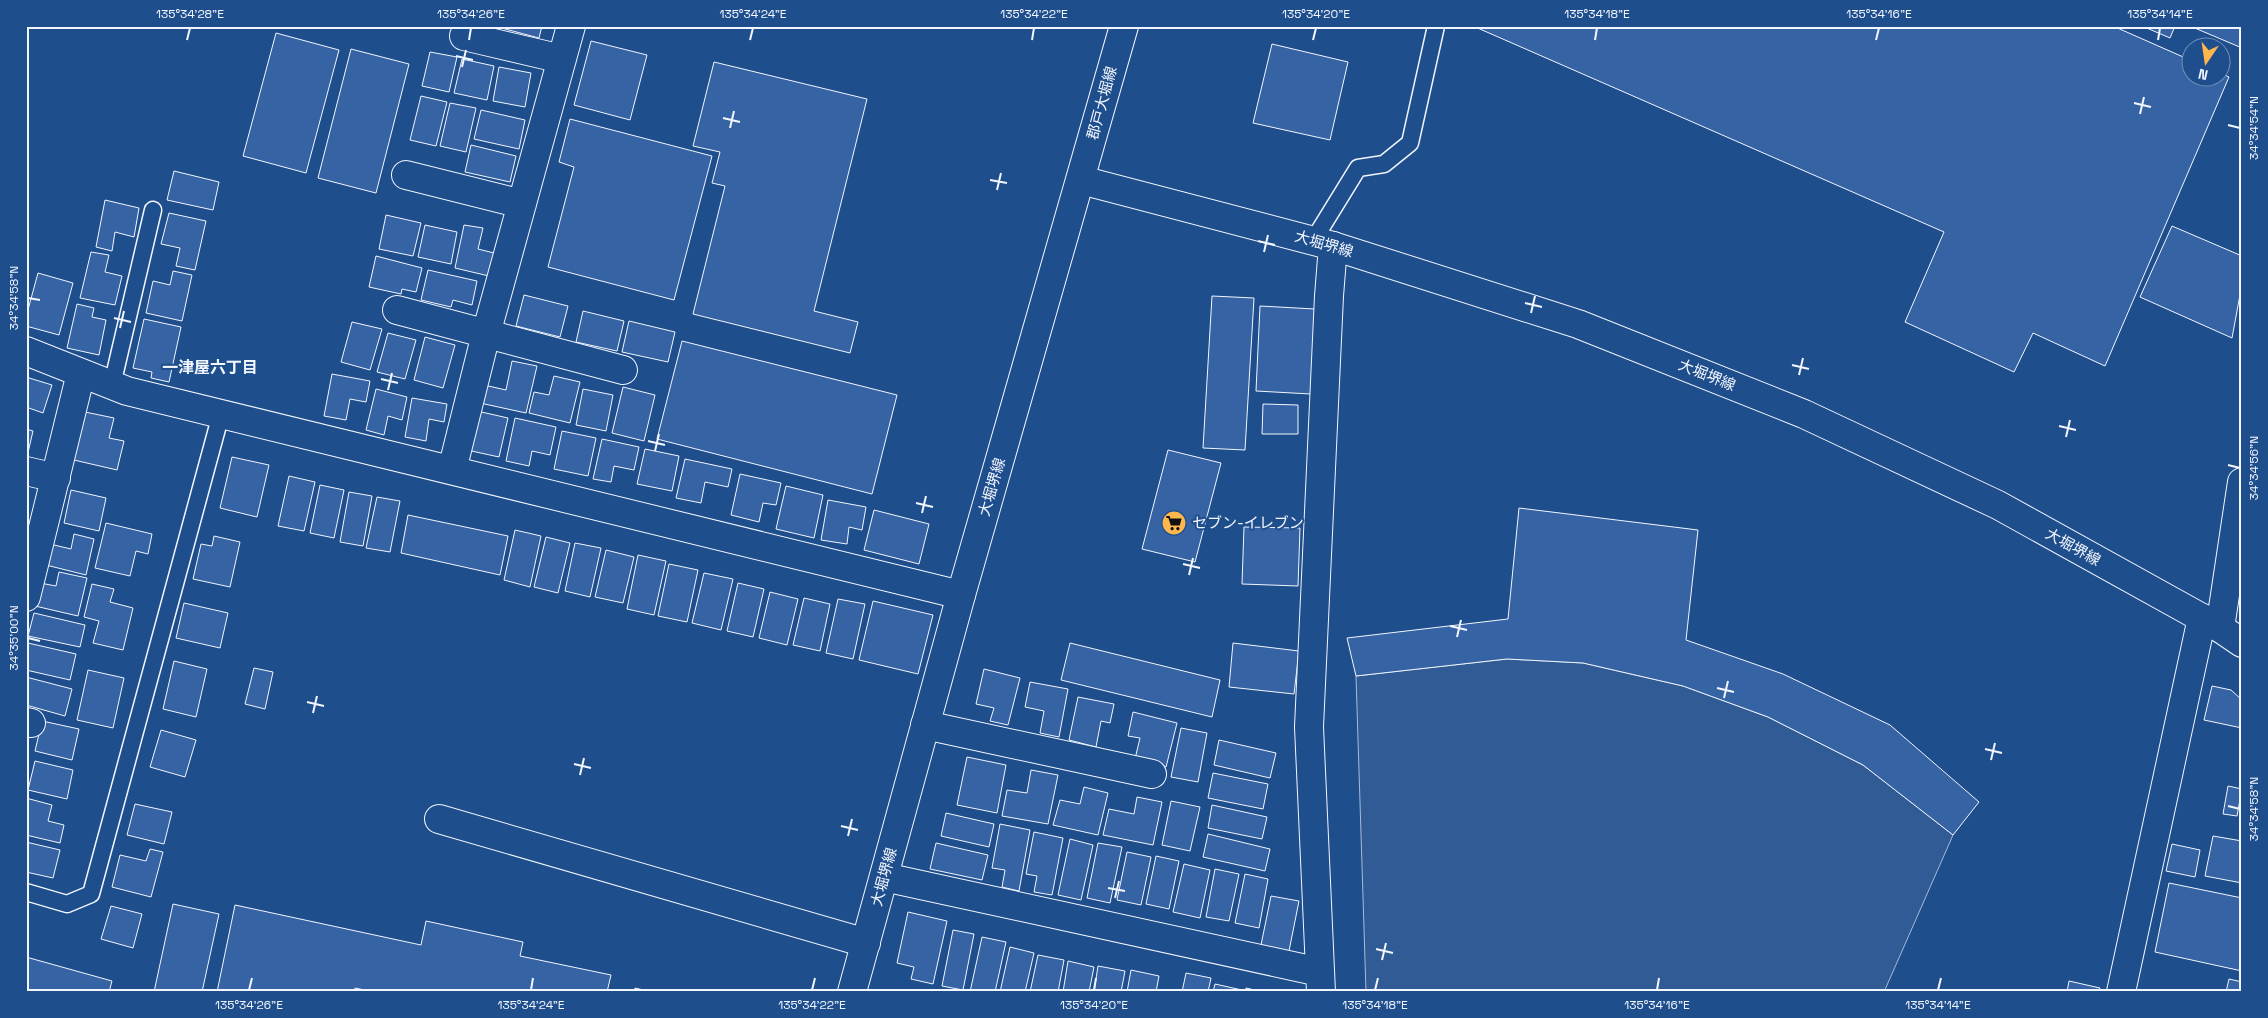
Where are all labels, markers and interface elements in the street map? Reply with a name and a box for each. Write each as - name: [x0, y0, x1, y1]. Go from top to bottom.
- text: 135°34'28"E: [156, 6, 224, 22]
- text: 135°34'26"E: [437, 6, 505, 22]
- text: 135°34'24"E: [719, 6, 787, 22]
- text: 135°34'22"E: [1000, 6, 1068, 22]
- text: 135°34'20"E: [1282, 6, 1350, 22]
- text: 135°34'18"E: [1564, 6, 1630, 22]
- text: 135°34'16"E: [1846, 6, 1912, 22]
- text: 135°34'14"E: [2127, 6, 2193, 22]
- north arrow: [2180, 38, 2230, 88]
- street label: 郡戸大堀線: [1083, 64, 1120, 142]
- text: N: [2196, 65, 2210, 84]
- text: 34°34'54"N: [2246, 96, 2262, 160]
- street label: 大堀堺線: [1293, 226, 1356, 261]
- text: 34°34'58"N: [6, 266, 22, 330]
- street label: 大堀堺線: [1676, 354, 1739, 395]
- district label: 一津屋六丁目: [162, 357, 258, 378]
- text: 34°34'56"N: [2246, 436, 2262, 500]
- street label: 大堀堺線: [974, 455, 1009, 518]
- supermarket icon: セブン-イレブン: [1161, 510, 1187, 536]
- place label: セブン-イレブン: [1192, 513, 1304, 532]
- street label: 大堀堺線: [2042, 524, 2104, 569]
- text: 34°35'00"N: [6, 605, 22, 671]
- text: 34°34'58"N: [2246, 777, 2262, 841]
- street label: 大堀堺線: [867, 845, 900, 908]
- text: 135°34'26"E: [215, 997, 283, 1013]
- text: 135°34'24"E: [497, 997, 565, 1013]
- text: 135°34'22"E: [778, 997, 846, 1013]
- text: 135°34'20"E: [1060, 997, 1128, 1013]
- text: 135°34'18"E: [1342, 997, 1408, 1013]
- text: 135°34'16"E: [1624, 997, 1690, 1013]
- text: 135°34'14"E: [1905, 997, 1971, 1013]

